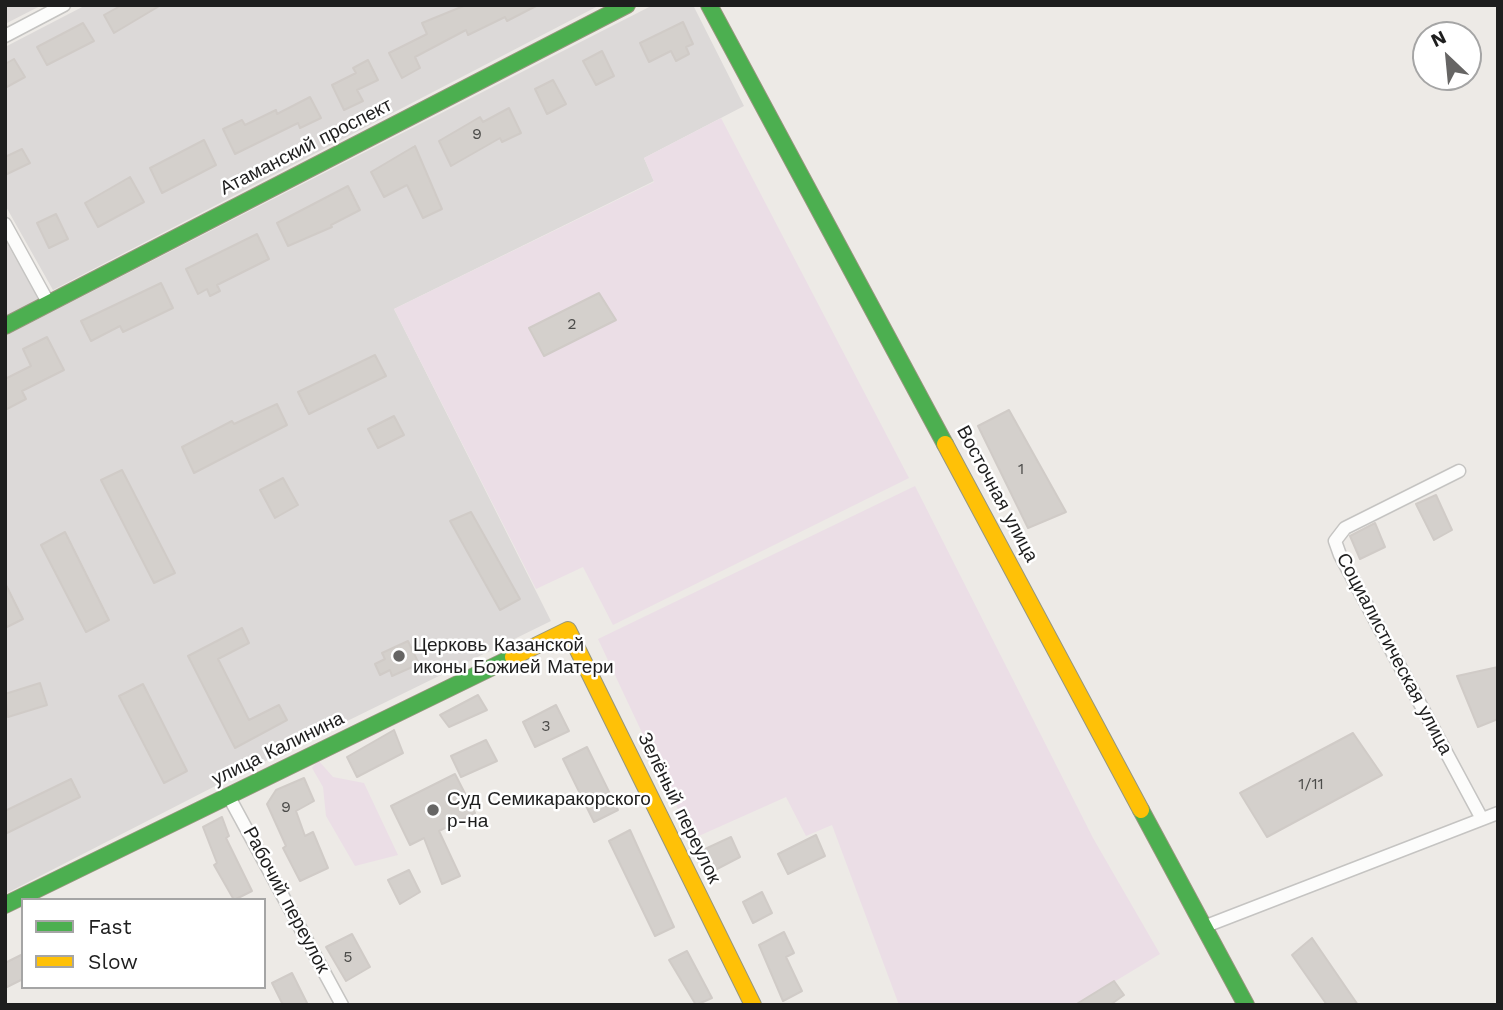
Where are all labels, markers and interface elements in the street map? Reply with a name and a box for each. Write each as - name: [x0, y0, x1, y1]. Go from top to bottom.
- north arrow: [1412, 21, 1482, 91]
- text: N: [1427, 25, 1450, 52]
- street label: Атаманский проспект: [216, 94, 396, 200]
- house number: 9: [472, 124, 482, 144]
- house number: 2: [567, 314, 577, 334]
- street label: Восточная улица: [951, 422, 1043, 566]
- house number: 1: [1018, 459, 1024, 479]
- street label: Социалистическая улица: [1331, 549, 1457, 759]
- place label: Церковь Казанской иконы Божией Матери: [413, 634, 614, 678]
- marker: Церковь Казанской иконы Божией Матери: [391, 648, 407, 664]
- street label: улица Калинина: [208, 707, 348, 791]
- house number: 3: [541, 716, 551, 736]
- street label: Зелёный переулок: [633, 729, 725, 887]
- house number: 1/11: [1298, 774, 1324, 794]
- place label: Суд Семикаракорского р-на: [447, 788, 651, 832]
- house number: 9: [281, 797, 291, 817]
- marker: Суд Семикаракорского р-на: [425, 802, 441, 818]
- street label: Рабочий переулок: [238, 823, 334, 977]
- legend: [21, 898, 266, 989]
- text: Fast: [88, 914, 132, 939]
- house number: 5: [343, 947, 353, 967]
- text: Slow: [88, 949, 138, 974]

